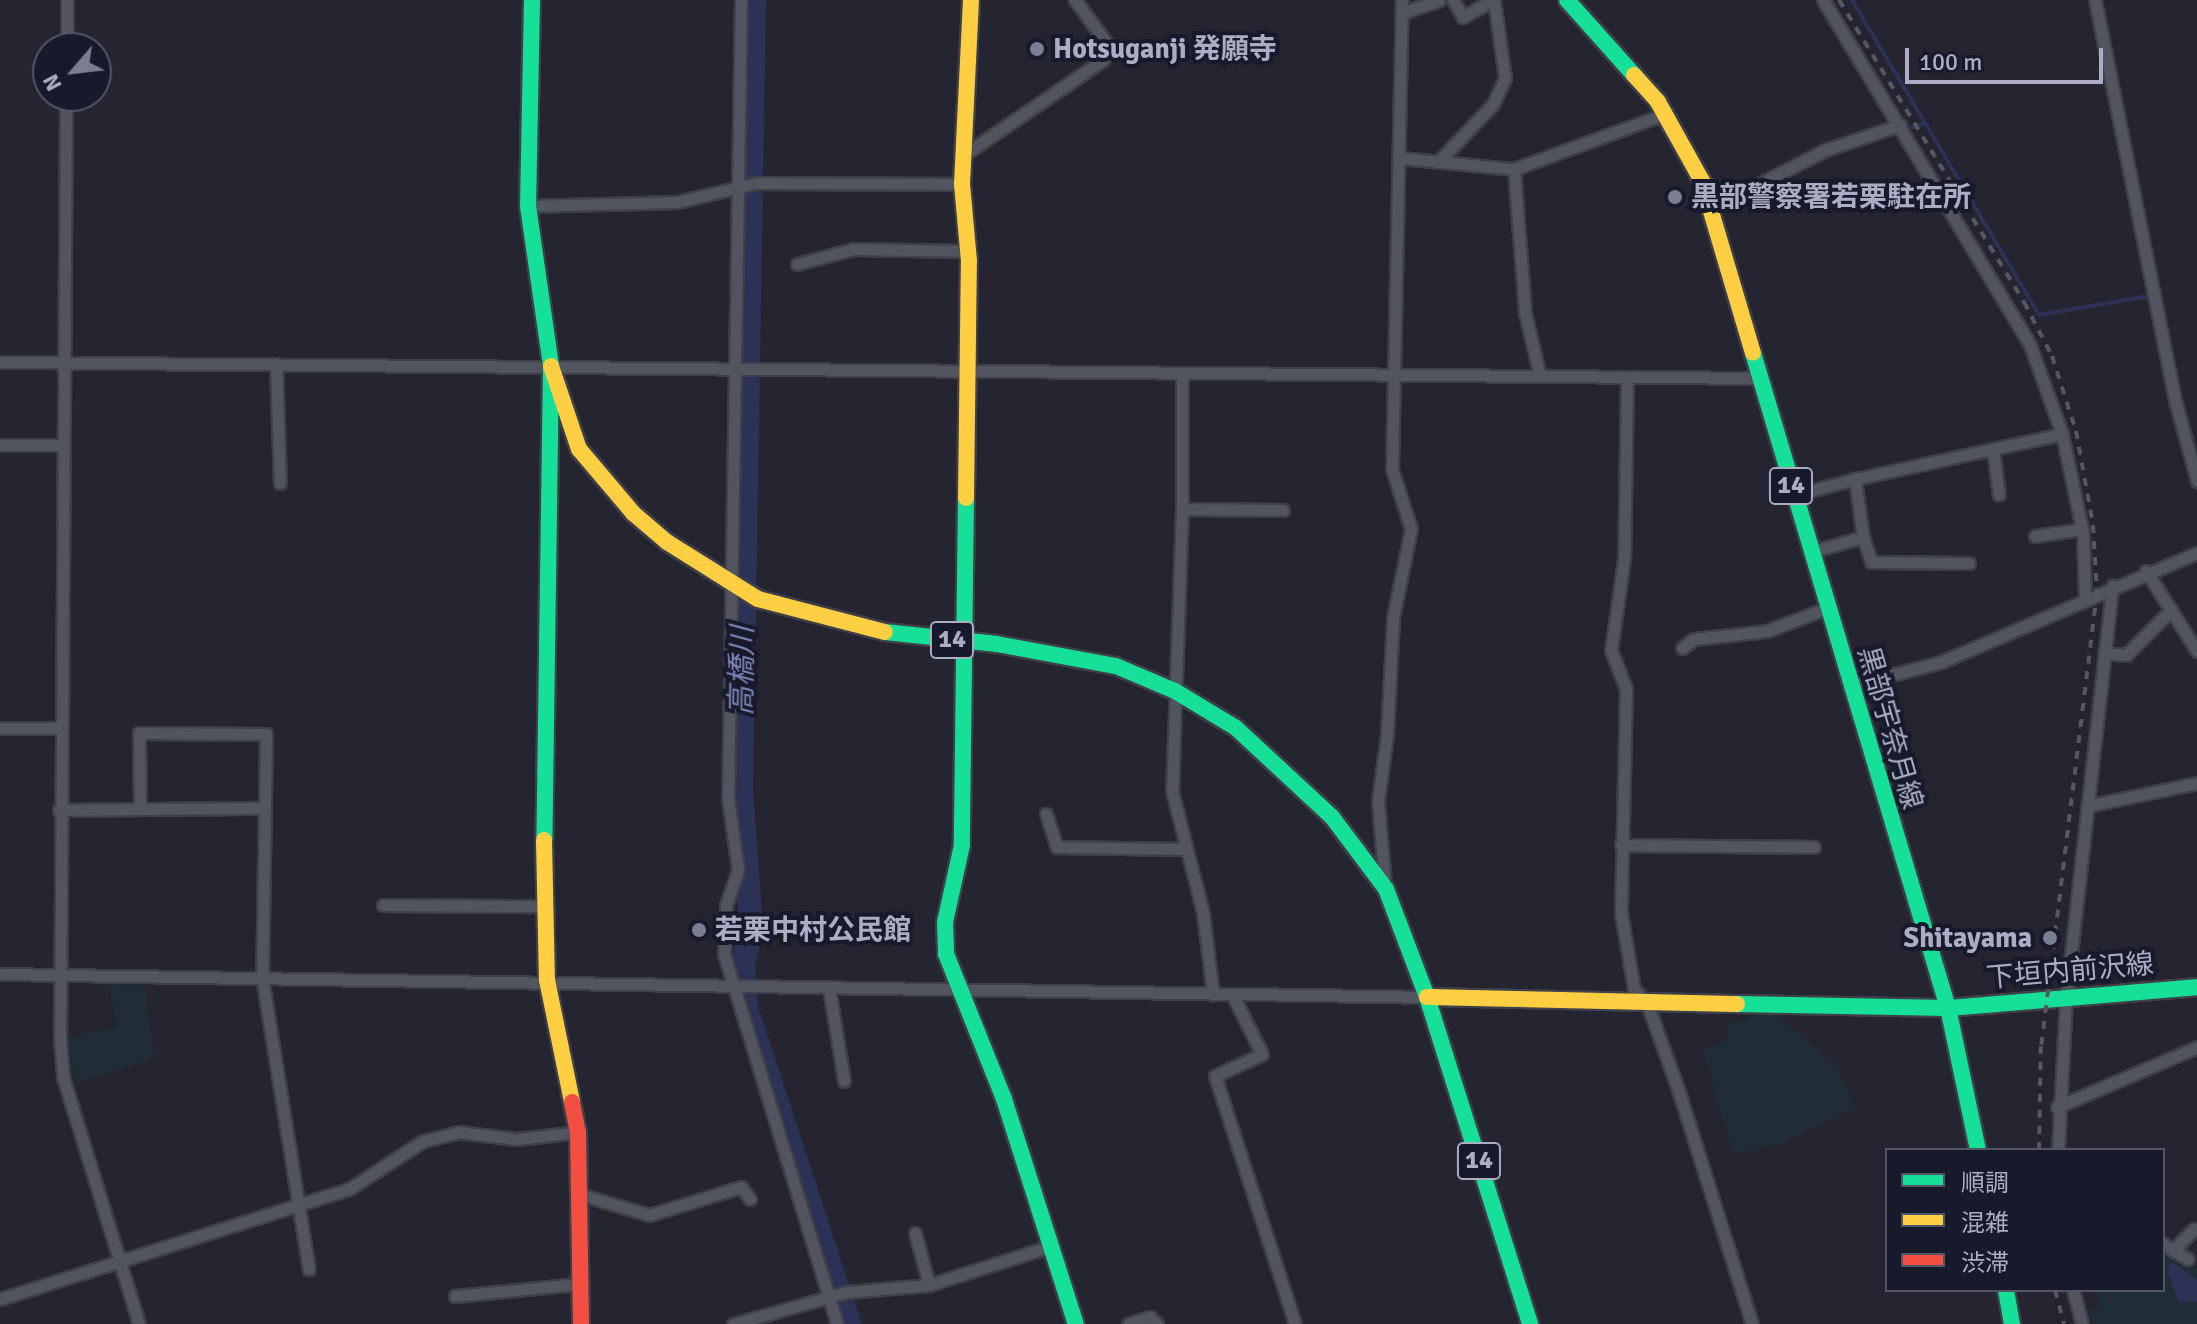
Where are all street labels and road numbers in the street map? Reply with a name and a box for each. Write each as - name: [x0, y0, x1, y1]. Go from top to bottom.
- road number: 14: [1767, 464, 1815, 508]
- road number: 14: [928, 618, 976, 662]
- street label: 黒部宇奈月線: [1851, 643, 1929, 813]
- street label: 下垣内前沢線: [1985, 947, 2155, 995]
- road number: 14: [1455, 1139, 1503, 1183]

